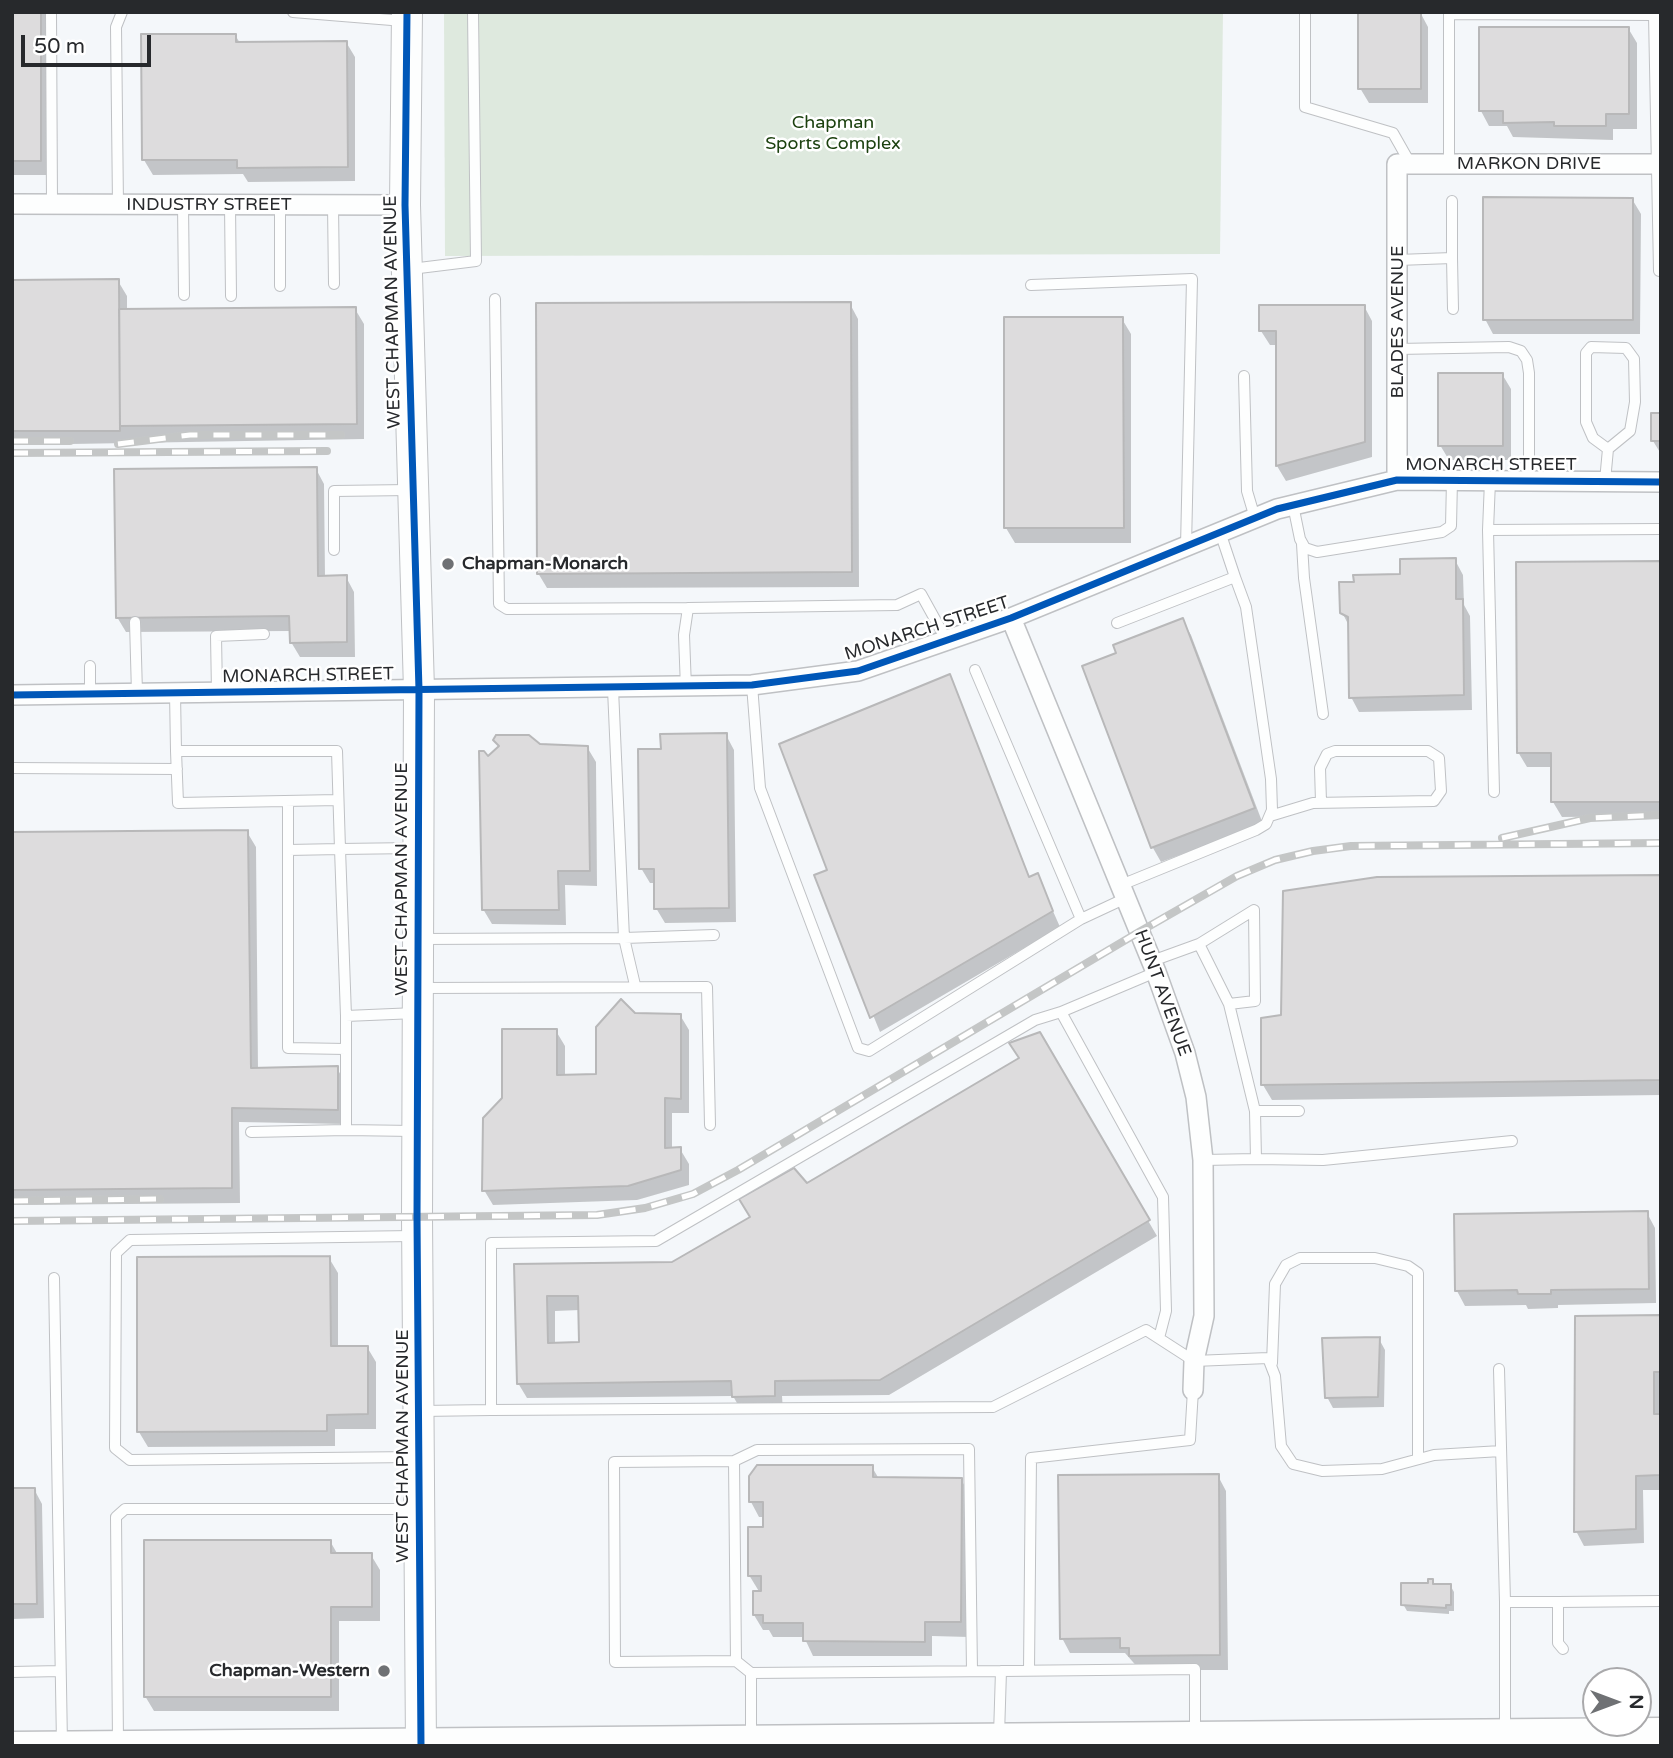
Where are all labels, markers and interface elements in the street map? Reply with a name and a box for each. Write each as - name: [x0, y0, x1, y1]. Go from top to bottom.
- scale bar: [24, 21, 154, 65]
- text: 50 m: [34, 34, 85, 59]
- park label: Chapman Sports Complex: [765, 112, 901, 154]
- street label: MARKON DRIVE: [1457, 153, 1601, 175]
- street label: INDUSTRY STREET: [126, 194, 292, 216]
- street label: WEST CHAPMAN AVENUE: [380, 195, 406, 429]
- street label: BLADES AVENUE: [1387, 246, 1409, 398]
- street label: MONARCH STREET: [1405, 454, 1577, 476]
- place label: Chapman-Monarch: [462, 553, 628, 575]
- marker: Chapman-Monarch: [440, 556, 456, 572]
- street label: MONARCH STREET: [842, 592, 1012, 666]
- street label: MONARCH STREET: [222, 664, 394, 688]
- street label: WEST CHAPMAN AVENUE: [391, 762, 413, 996]
- street label: HUNT AVENUE: [1129, 927, 1195, 1059]
- street label: WEST CHAPMAN AVENUE: [392, 1329, 414, 1563]
- place label: Chapman-Western: [209, 1660, 370, 1682]
- marker: Chapman-Western: [376, 1663, 392, 1679]
- north arrow: [1582, 1667, 1652, 1737]
- text: N: [1625, 1694, 1647, 1710]

